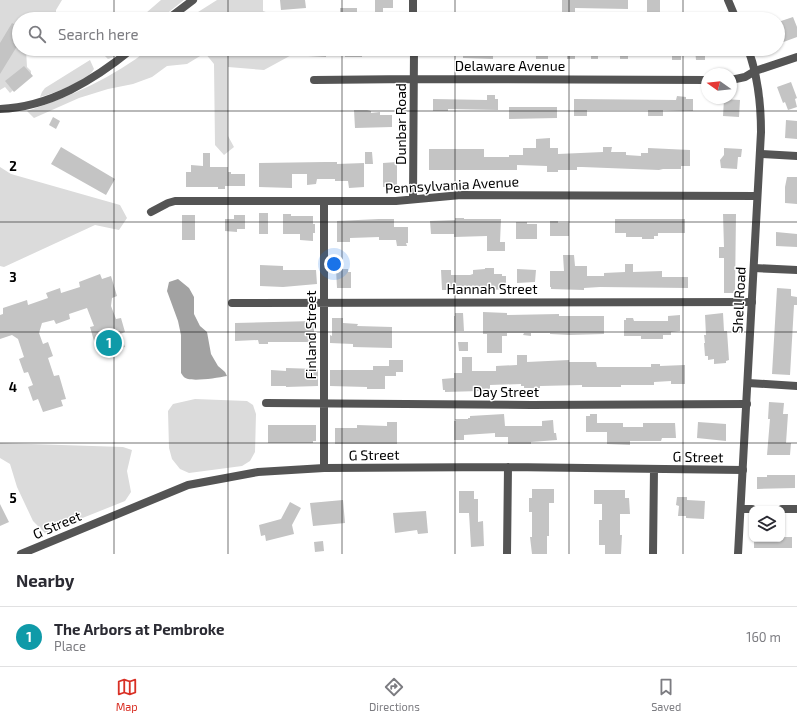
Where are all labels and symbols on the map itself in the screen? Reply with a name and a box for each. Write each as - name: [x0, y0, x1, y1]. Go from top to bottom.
- street label: Delaware Avenue: [455, 57, 565, 74]
- north arrow: [701, 68, 737, 104]
- street label: Dunbar Road: [392, 83, 409, 165]
- text: 2: [9, 158, 17, 174]
- street label: Pennsylvania Avenue: [384, 172, 519, 197]
- your location: [324, 254, 344, 274]
- street label: Shell Road: [728, 266, 749, 334]
- text: 3: [9, 269, 17, 285]
- street label: Hannah Street: [446, 280, 538, 297]
- street label: Finland Street: [302, 290, 319, 380]
- pin: 1: [96, 328, 122, 358]
- text: 4: [9, 379, 17, 395]
- street label: Day Street: [473, 383, 539, 400]
- street label: G Street: [348, 446, 400, 463]
- street label: G Street: [672, 448, 724, 465]
- text: 5: [9, 490, 17, 506]
- street label: G Street: [30, 507, 84, 542]

